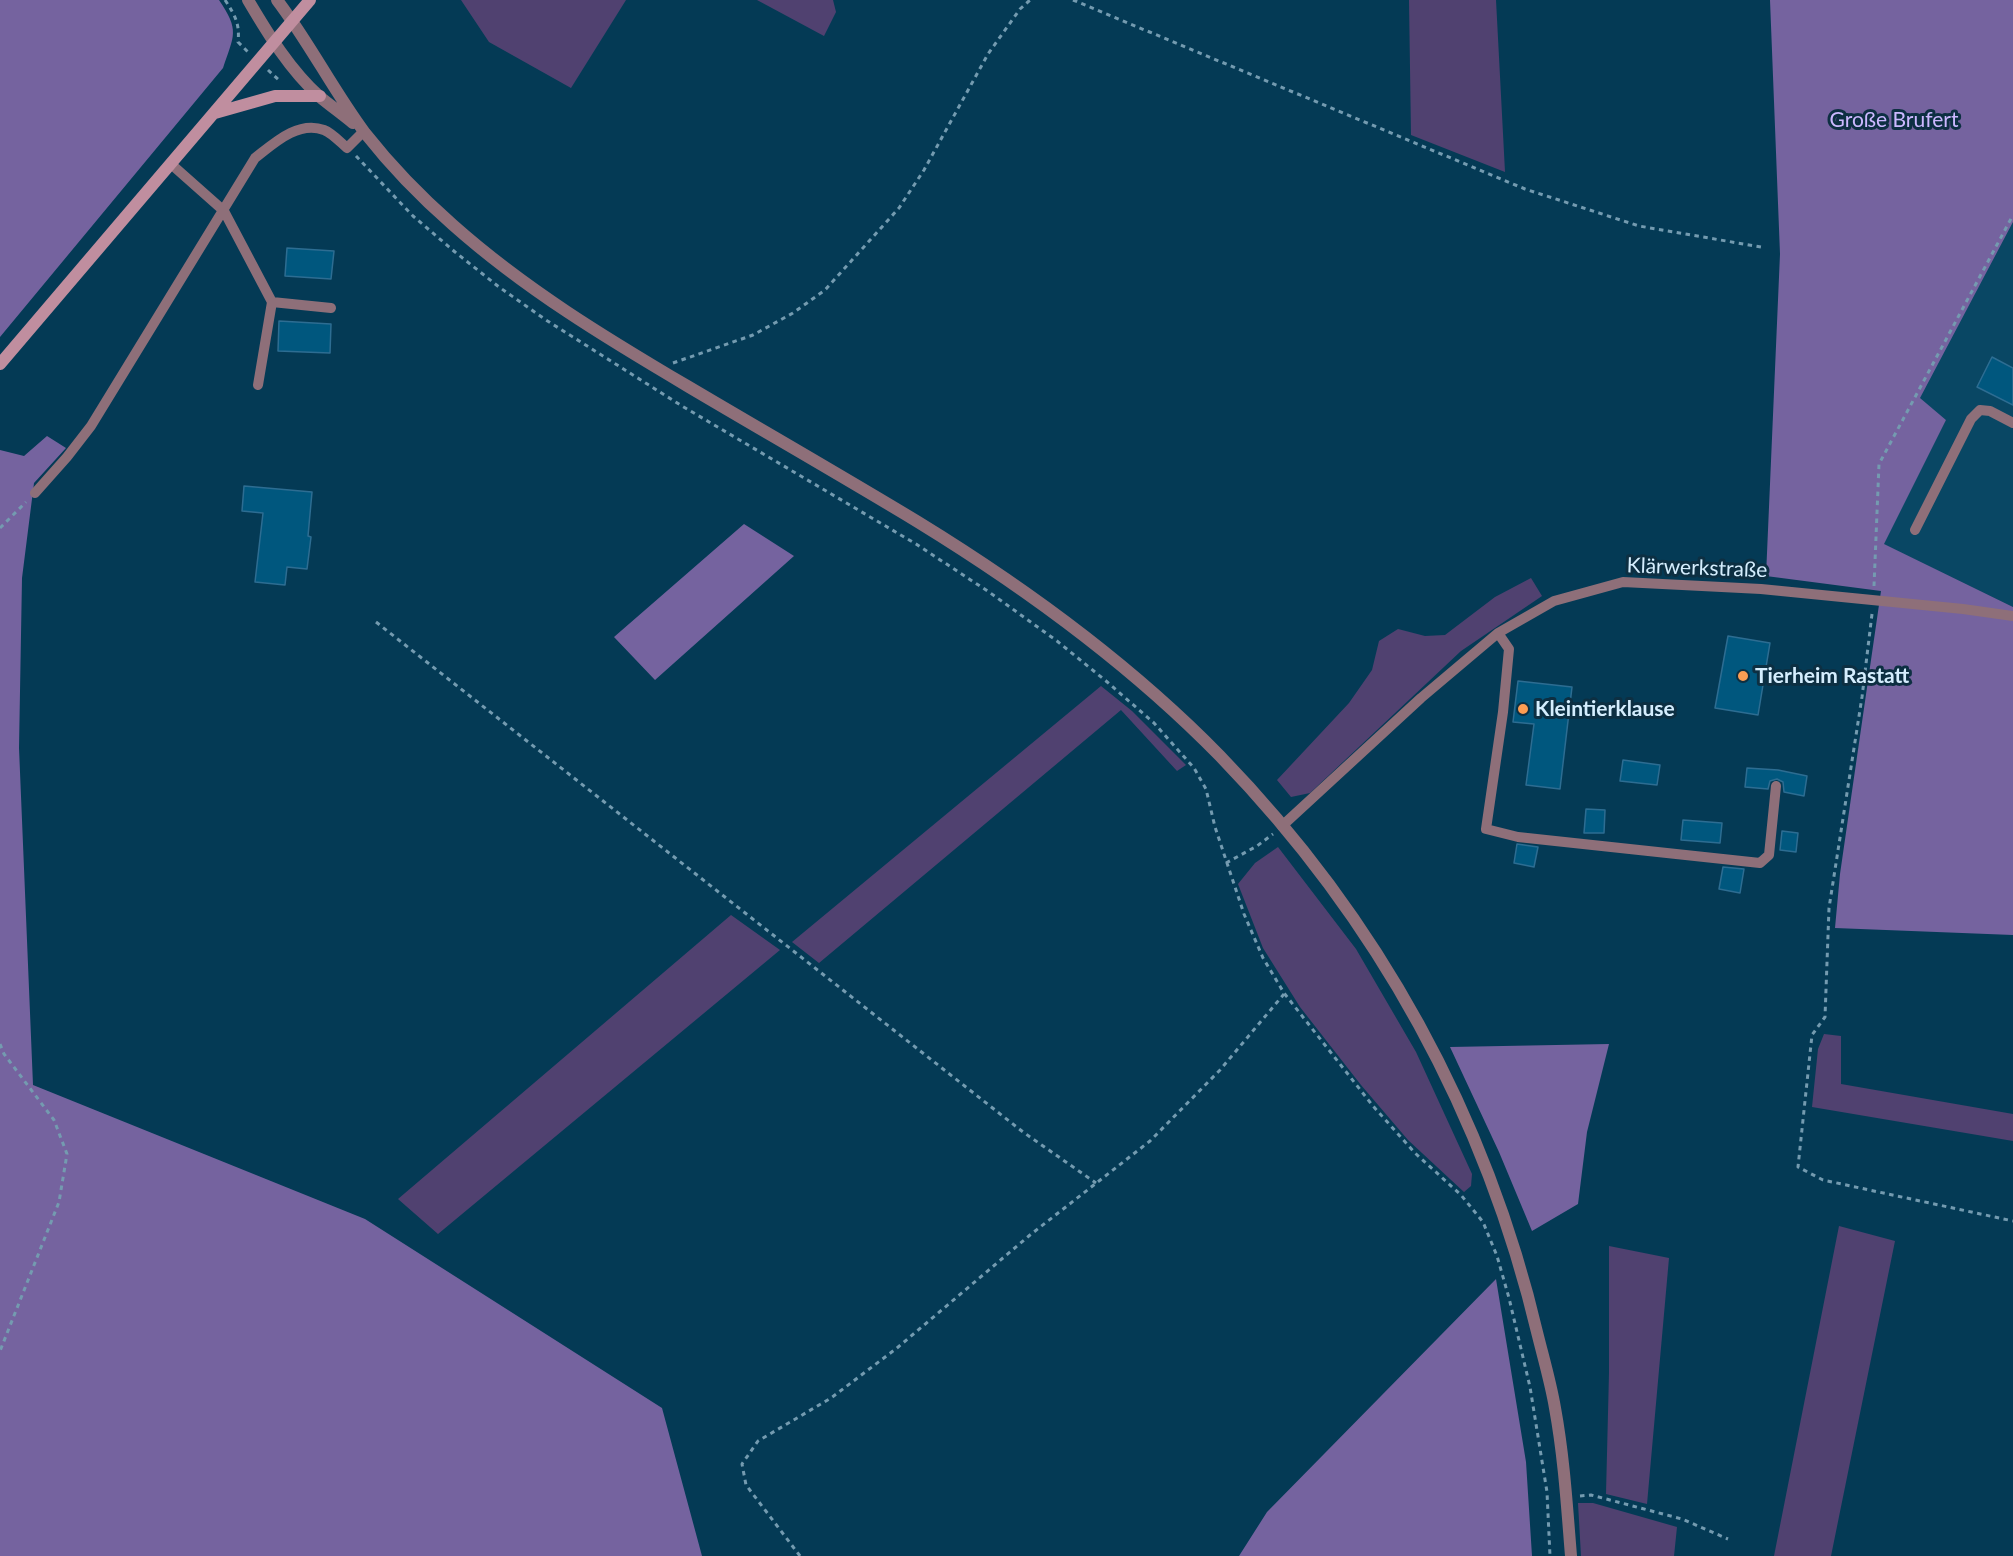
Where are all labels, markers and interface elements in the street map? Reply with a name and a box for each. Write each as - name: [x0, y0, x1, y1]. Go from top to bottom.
- park label: Große Brufert: [1830, 107, 1958, 133]
- street label: Klärwerkstraße: [1626, 553, 1768, 583]
- place label: Tierheim Rastatt: [1755, 663, 1909, 689]
- marker: Tierheim Rastatt: [1736, 669, 1750, 683]
- place label: Kleintierklause: [1535, 696, 1675, 722]
- marker: Kleintierklause: [1516, 702, 1530, 716]

